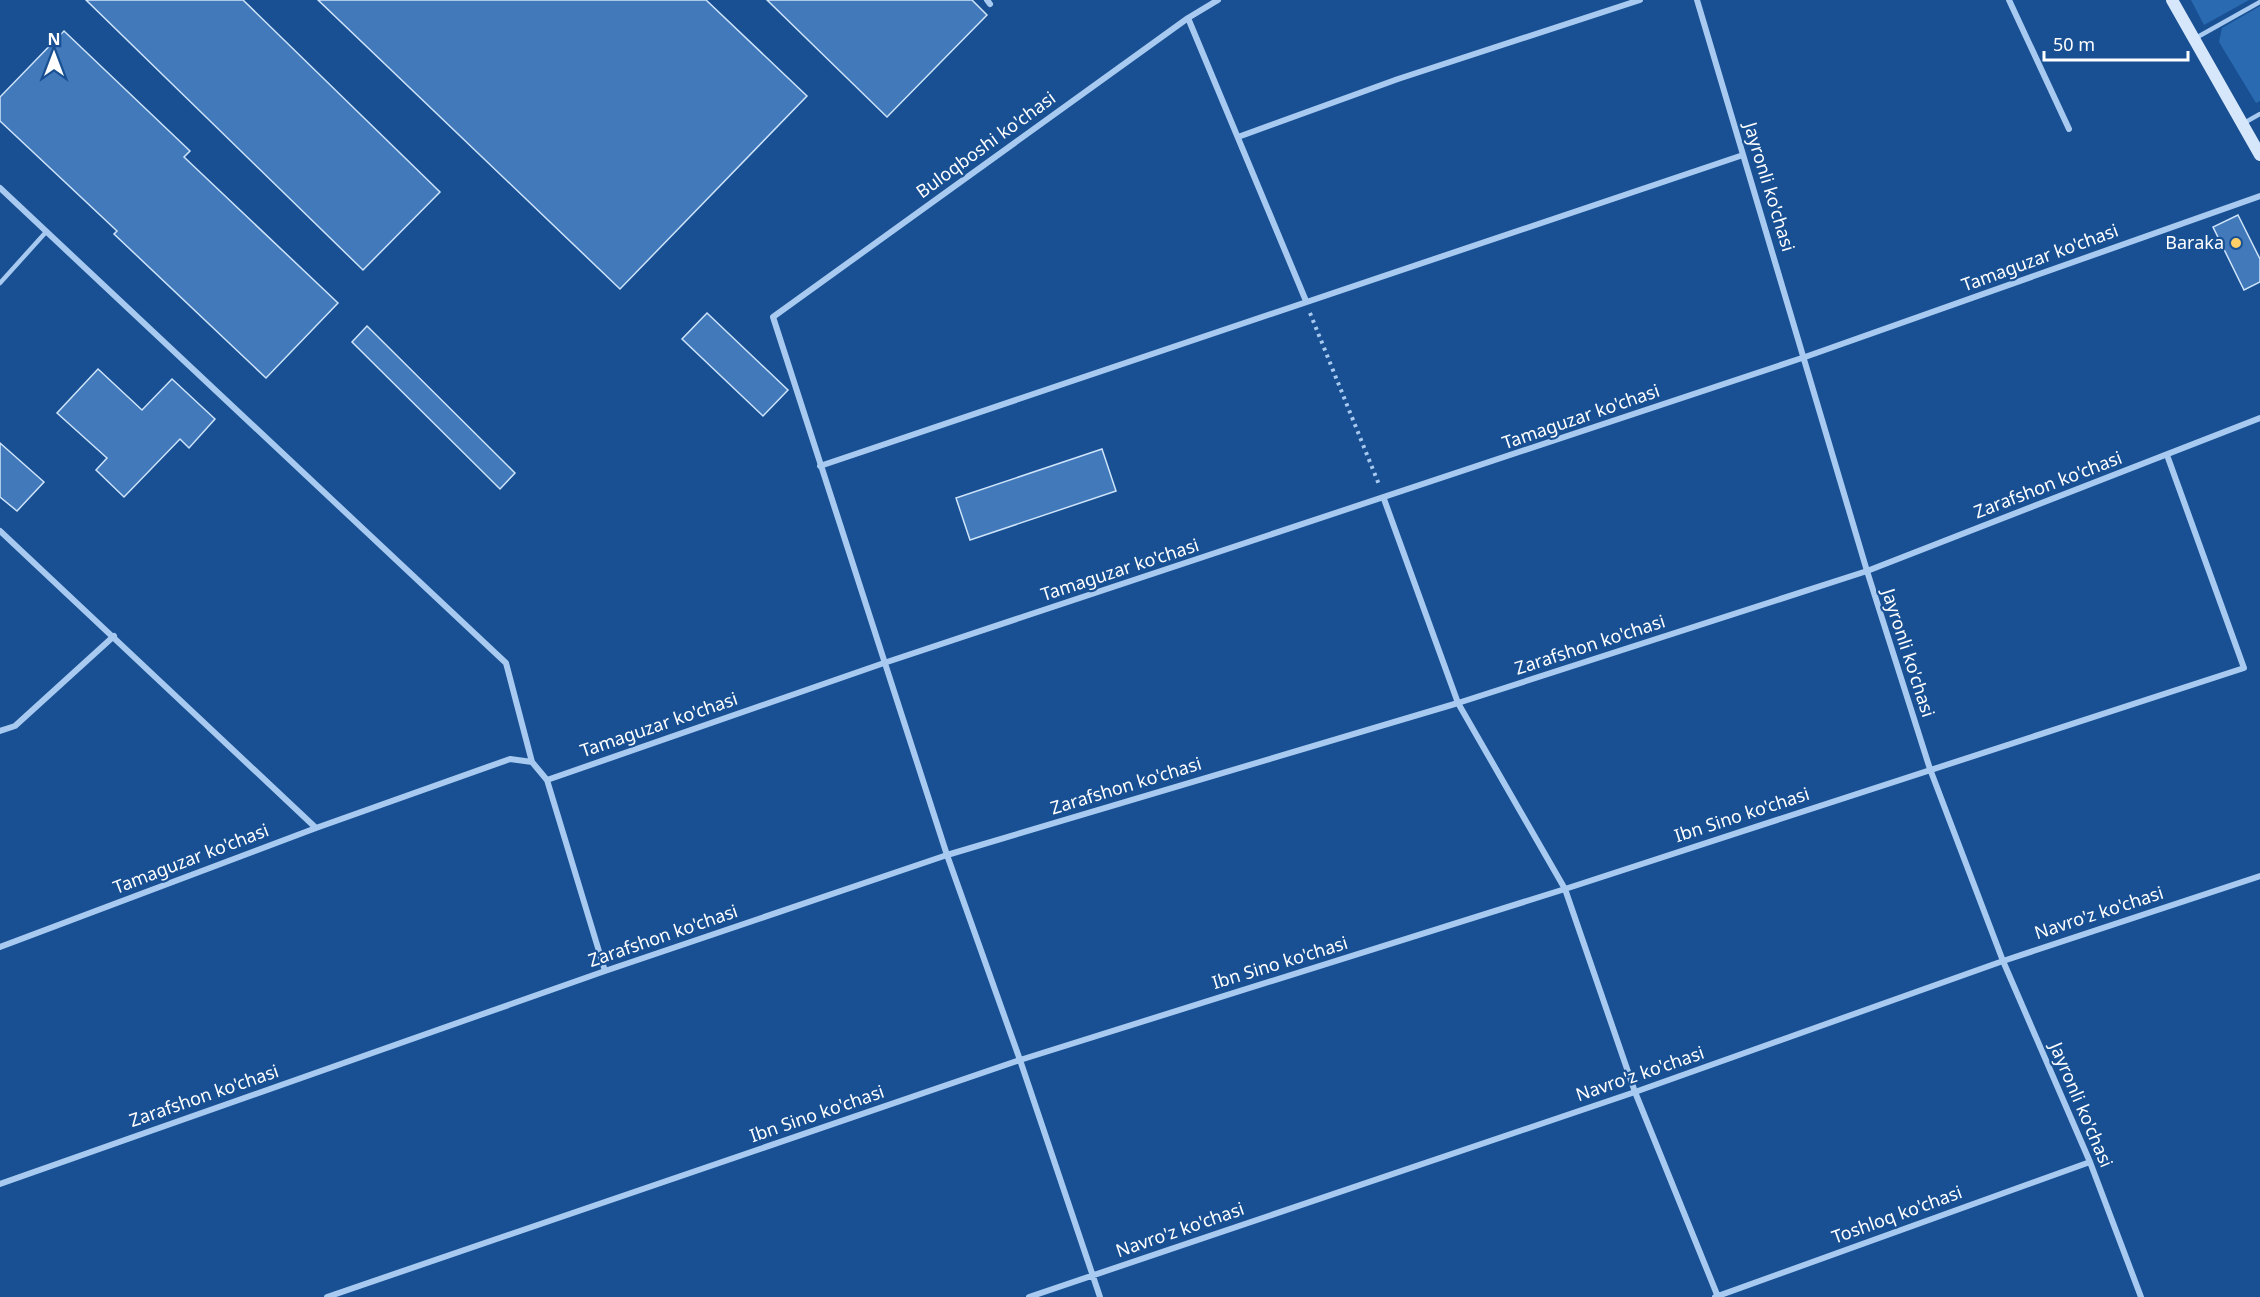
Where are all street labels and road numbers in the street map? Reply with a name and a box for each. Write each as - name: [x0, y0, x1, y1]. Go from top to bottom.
- street label: Buloqboshi ko'chasi: [911, 85, 1060, 203]
- street label: Jayronli ko'chasi: [1738, 117, 1801, 254]
- street label: Tamaguzar ko'chasi: [1958, 218, 2121, 297]
- street label: Tamaguzar ko'chasi: [1499, 378, 1663, 454]
- street label: Zarafshon ko'chasi: [1970, 445, 2125, 523]
- street label: Tamaguzar ko'chasi: [1038, 532, 1202, 606]
- street label: Jayronli ko'chasi: [1876, 584, 1941, 720]
- street label: Zarafshon ko'chasi: [1512, 608, 1668, 680]
- street label: Tamaguzar ko'chasi: [577, 686, 741, 762]
- street label: Zarafshon ko'chasi: [1047, 751, 1204, 819]
- street label: Ibn Sino ko'chasi: [1671, 781, 1812, 847]
- street label: Tamaguzar ko'chasi: [109, 817, 272, 899]
- street label: Navro'z ko'chasi: [2031, 880, 2166, 944]
- street label: Zarafshon ko'chasi: [585, 898, 741, 972]
- street label: Ibn Sino ko'chasi: [1209, 930, 1350, 994]
- street label: Jayronli ko'chasi: [2044, 1037, 2119, 1171]
- street label: Navro'z ko'chasi: [1572, 1040, 1707, 1106]
- street label: Zarafshon ko'chasi: [126, 1058, 282, 1132]
- street label: Ibn Sino ko'chasi: [746, 1079, 887, 1147]
- street label: Toshloq ko'chasi: [1828, 1179, 1965, 1249]
- street label: Navro'z ko'chasi: [1112, 1196, 1247, 1262]

